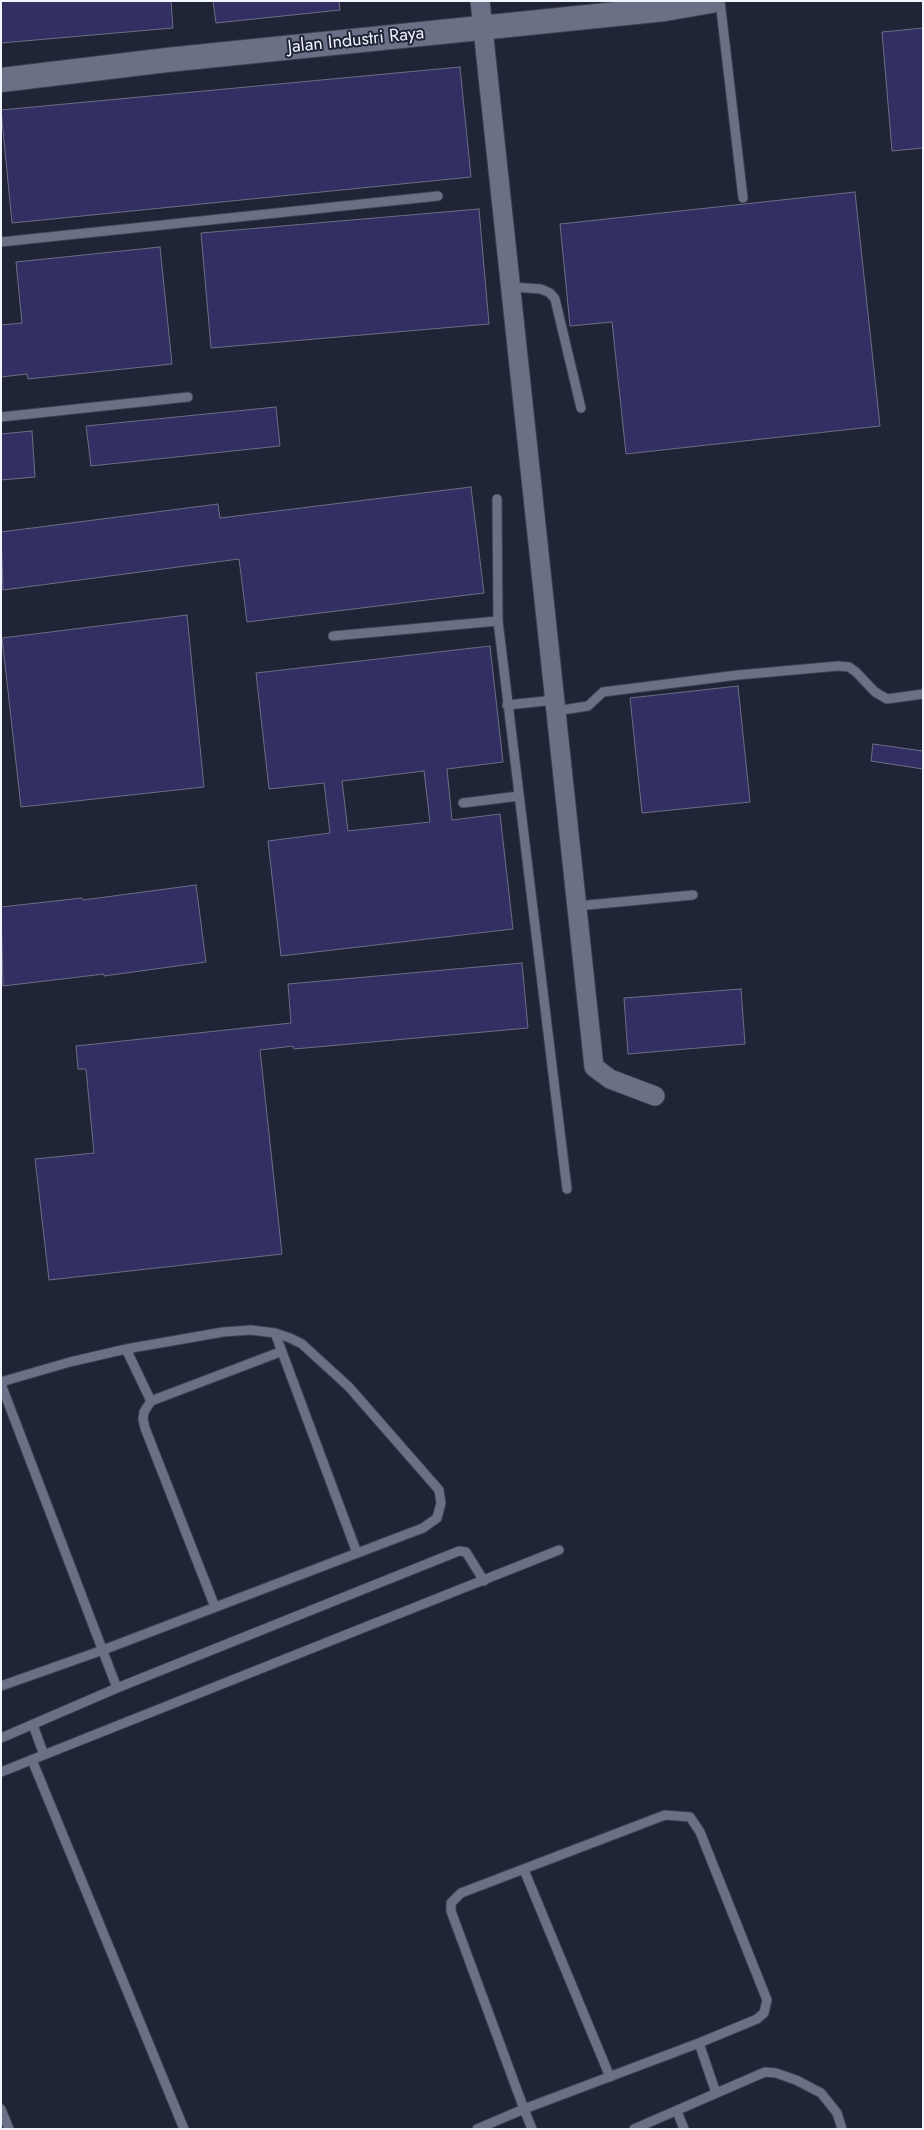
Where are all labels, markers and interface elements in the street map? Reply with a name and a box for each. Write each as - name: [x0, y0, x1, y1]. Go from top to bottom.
- street label: Jalan Industri Raya: [287, 23, 425, 59]

